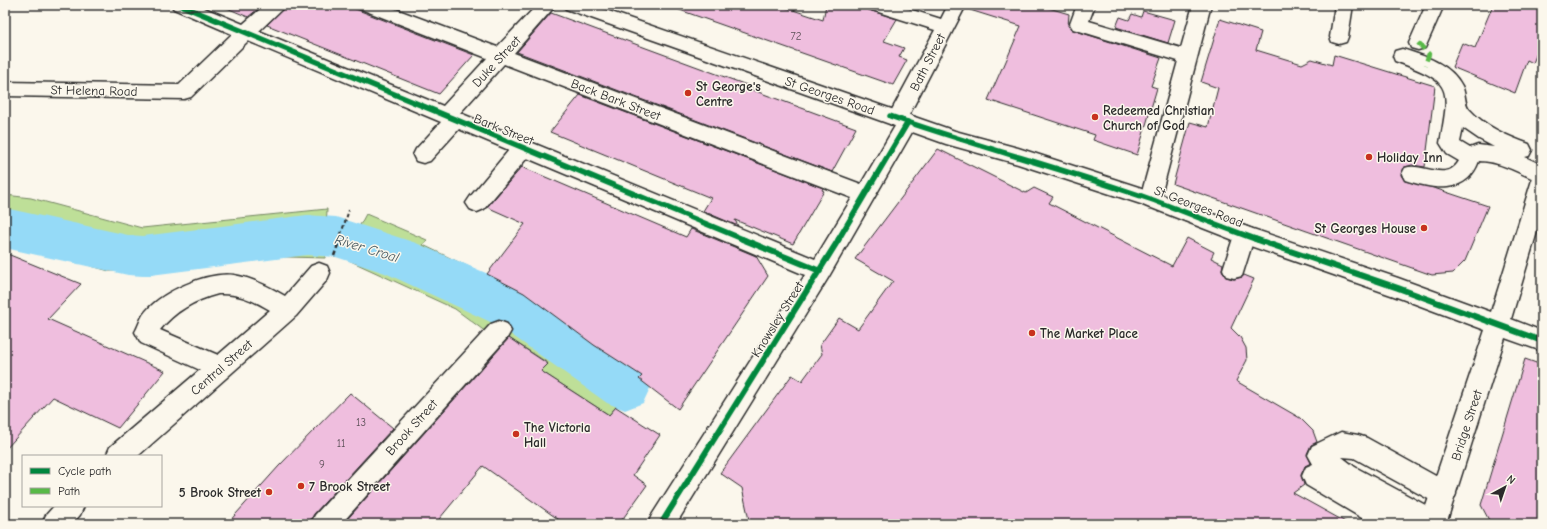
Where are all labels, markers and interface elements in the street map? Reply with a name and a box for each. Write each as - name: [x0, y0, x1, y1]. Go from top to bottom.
- house number: 72: [791, 30, 802, 43]
- street label: Bath Street: [907, 30, 949, 93]
- street label: Duke Street: [469, 32, 525, 90]
- street label: St Georges Road: [783, 73, 877, 118]
- street label: Back Bark Street: [569, 75, 664, 124]
- place label: St George's Centre: [696, 79, 761, 109]
- street label: St Helena Road: [50, 82, 138, 99]
- marker: St George's Centre: [683, 88, 693, 98]
- place label: Redeemed Christian Church of God: [1103, 103, 1214, 133]
- street label: Bark Street: [472, 111, 537, 149]
- marker: Redeemed Christian Church of God: [1090, 112, 1100, 122]
- place label: Holiday Inn: [1377, 150, 1443, 165]
- marker: Holiday Inn: [1364, 152, 1374, 162]
- street label: St Georges Road: [1152, 183, 1245, 230]
- place label: St Georges House: [1315, 221, 1417, 236]
- marker: St Georges House: [1419, 223, 1429, 233]
- water label: River Croal: [333, 231, 402, 267]
- street label: Knowsley Street: [748, 278, 807, 360]
- place label: The Market Place: [1040, 326, 1138, 341]
- marker: The Market Place: [1027, 328, 1037, 338]
- street label: Central Street: [187, 336, 256, 398]
- street label: Bridge Street: [1448, 387, 1485, 462]
- street label: Brook Street: [382, 395, 441, 458]
- house number: 13: [356, 416, 366, 429]
- place label: The Victoria Hall: [524, 420, 591, 450]
- marker: The Victoria Hall: [511, 429, 521, 439]
- house number: 11: [337, 437, 345, 450]
- legend: [22, 455, 162, 507]
- house number: 9: [319, 458, 325, 471]
- text: Cycle path: [58, 464, 111, 478]
- north arrow: [1485, 467, 1525, 507]
- text: N: [1504, 472, 1518, 487]
- place label: 7 Brook Street: [309, 479, 391, 494]
- marker: 7 Brook Street: [296, 481, 306, 491]
- text: Path: [58, 484, 80, 498]
- place label: 5 Brook Street: [179, 485, 262, 500]
- marker: 5 Brook Street: [264, 487, 274, 497]

